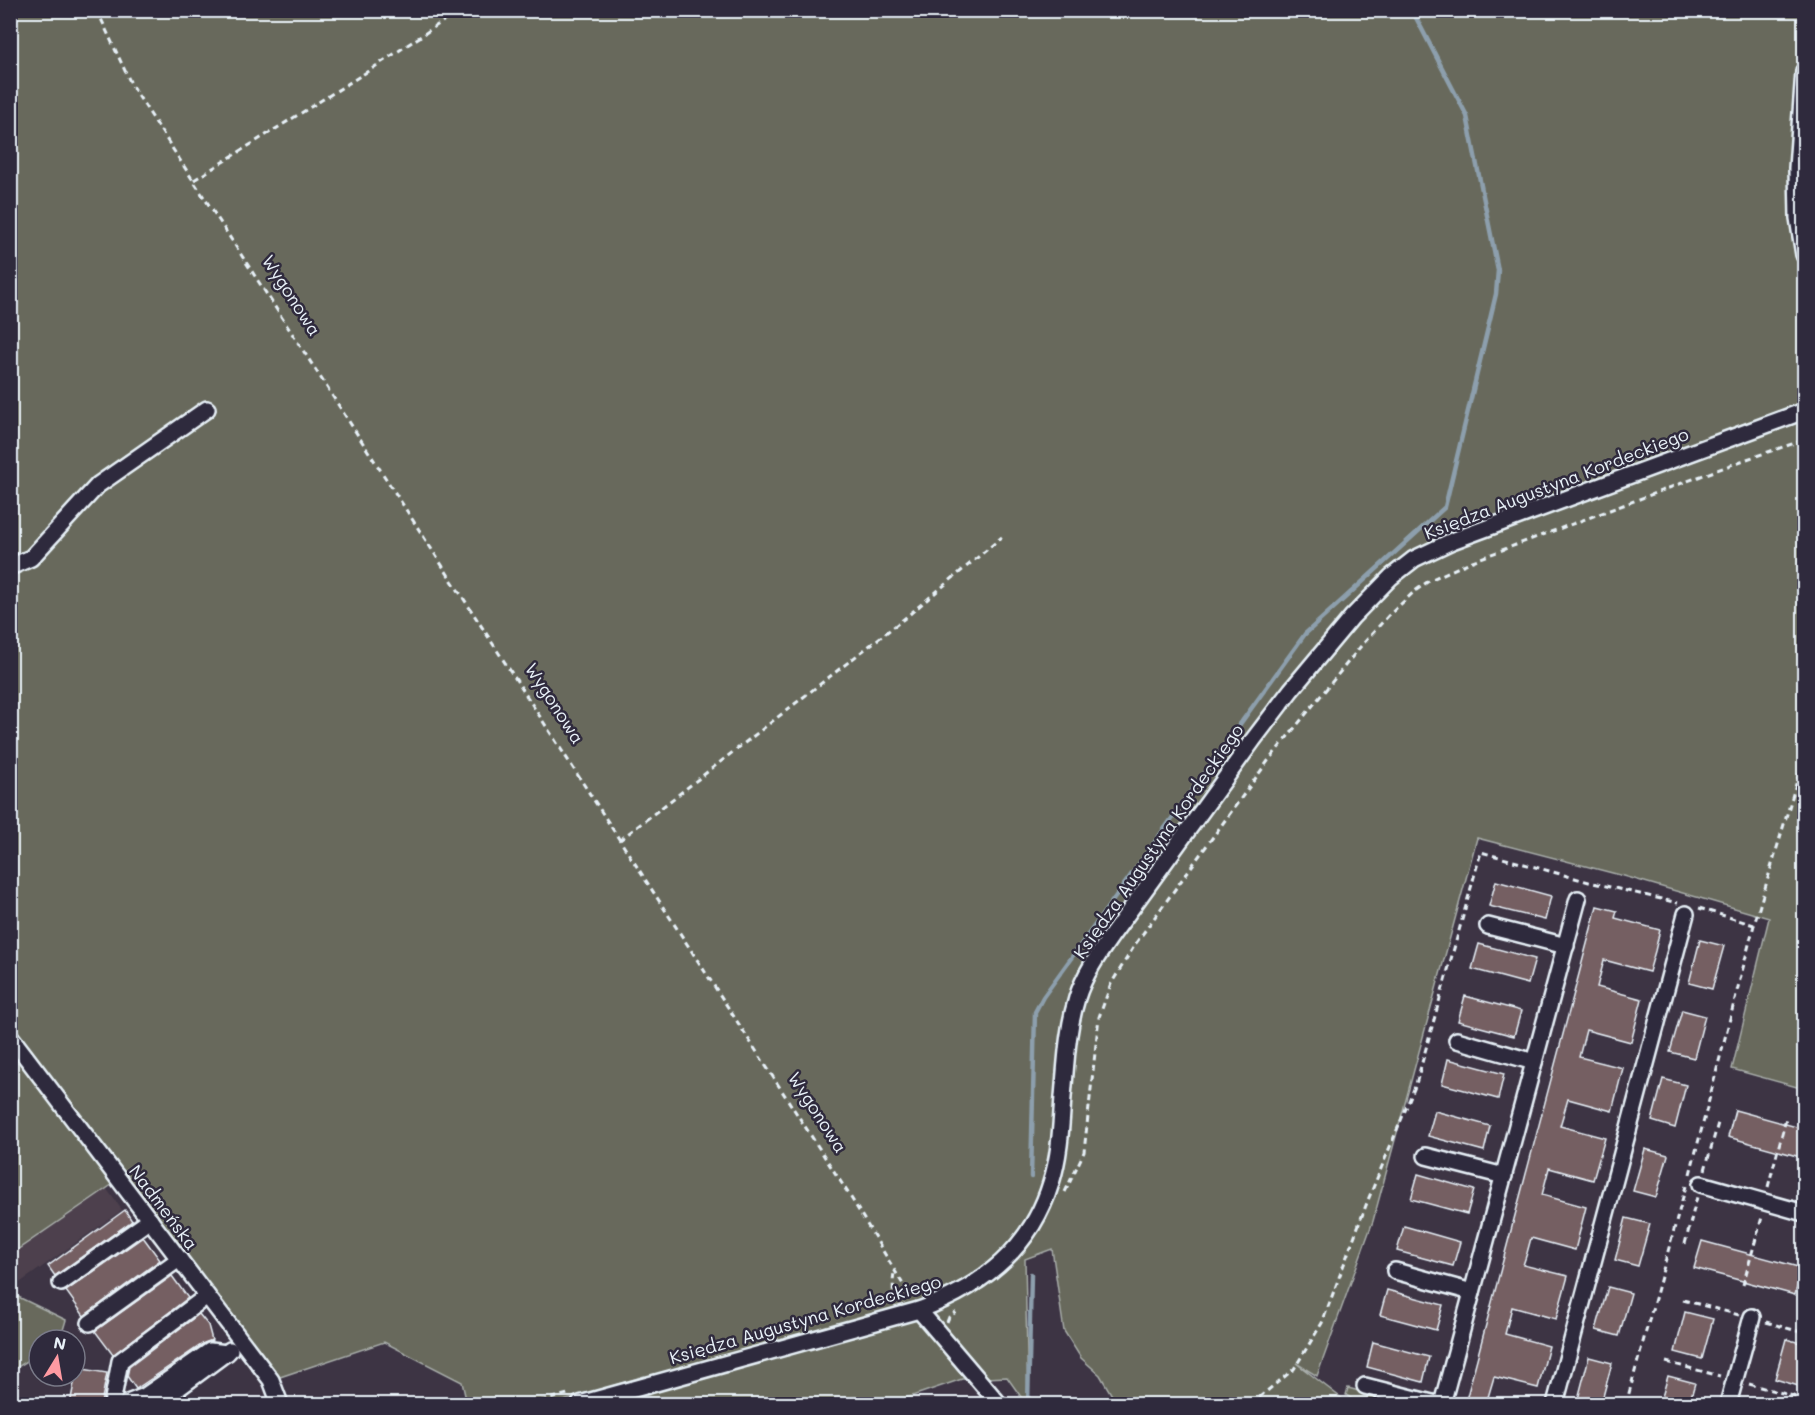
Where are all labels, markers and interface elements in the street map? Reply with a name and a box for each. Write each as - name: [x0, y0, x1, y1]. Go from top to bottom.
- street label: Wygonowa: [257, 250, 327, 340]
- street label: Księdza Augustyna Kordeckiego: [1420, 421, 1692, 545]
- street label: Wygonowa: [520, 658, 590, 748]
- street label: Księdza Augustyna Kordeckiego: [1067, 719, 1249, 963]
- street label: Wygonowa: [783, 1067, 853, 1157]
- street label: Nadmeńska: [124, 1159, 204, 1255]
- street label: Księdza Augustyna Kordeckiego: [666, 1269, 944, 1369]
- north arrow: [27, 1328, 87, 1388]
- text: N: [52, 1331, 68, 1354]

